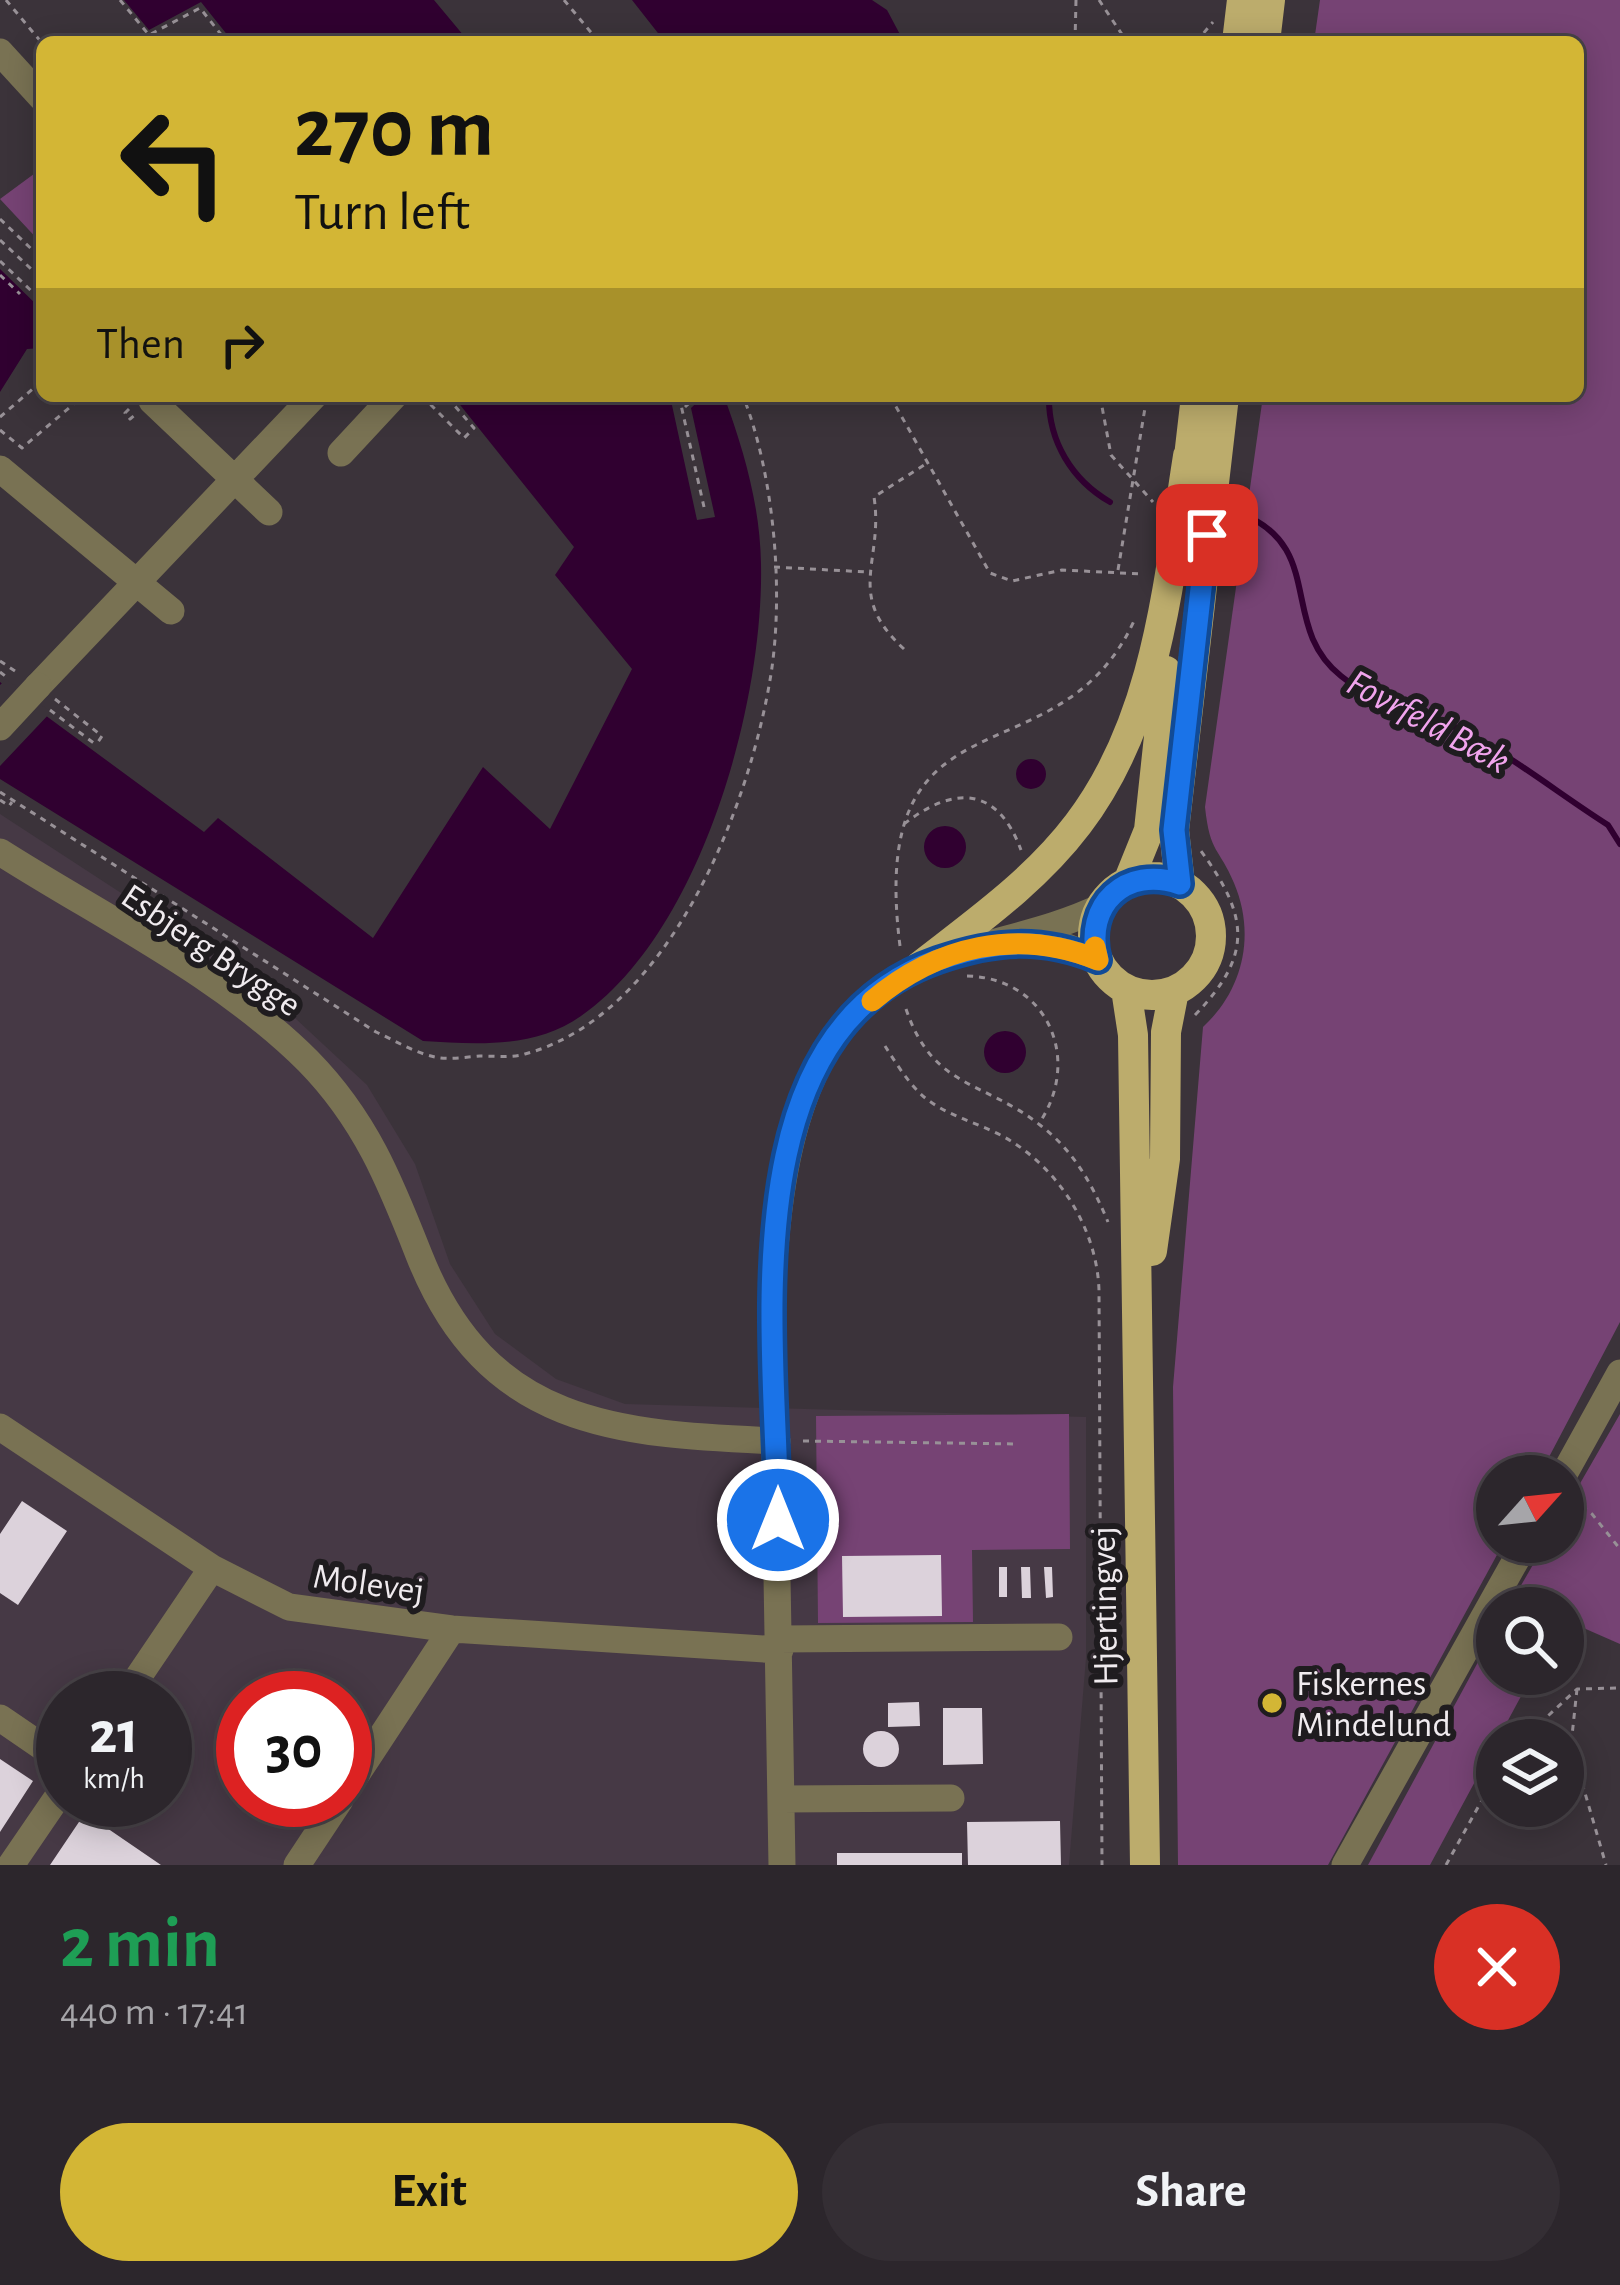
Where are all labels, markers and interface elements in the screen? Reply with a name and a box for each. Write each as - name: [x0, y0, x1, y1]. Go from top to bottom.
- icon: left: [96, 84, 252, 240]
- text: 270 m: [294, 88, 494, 172]
- text: Turn left: [294, 186, 470, 240]
- icon: right: [209, 312, 275, 378]
- text: Then: [96, 322, 185, 367]
- pin: [1156, 484, 1258, 586]
- icon: arrive: [1174, 502, 1240, 568]
- water label: Fovrfeld Bæk: [1340, 663, 1516, 781]
- street label: Esbjerg Brygge: [115, 878, 307, 1024]
- north arrow: [1476, 1455, 1584, 1563]
- map controls: [1476, 1455, 1584, 1827]
- position arrow: [715, 1457, 841, 1583]
- street label: Hjertingvej: [1086, 1526, 1124, 1686]
- street label: Molevej: [311, 1558, 427, 1610]
- button: search: [1476, 1587, 1584, 1695]
- place label: Fiskernes Mindelund: [1296, 1666, 1451, 1743]
- speed limit sign: 30: [216, 1671, 372, 1827]
- marker: Fiskernes Mindelund: [1259, 1690, 1285, 1716]
- text: 21: [89, 1704, 139, 1764]
- button: layers: [1476, 1719, 1584, 1827]
- text: km/h: [83, 1764, 145, 1794]
- button: close: [1434, 1904, 1560, 2030]
- text: 2 min: [60, 1908, 220, 1980]
- text: 440 m · 17:41: [60, 1993, 248, 2032]
- button: Exit: [60, 2123, 798, 2261]
- button: Share: [822, 2123, 1560, 2261]

